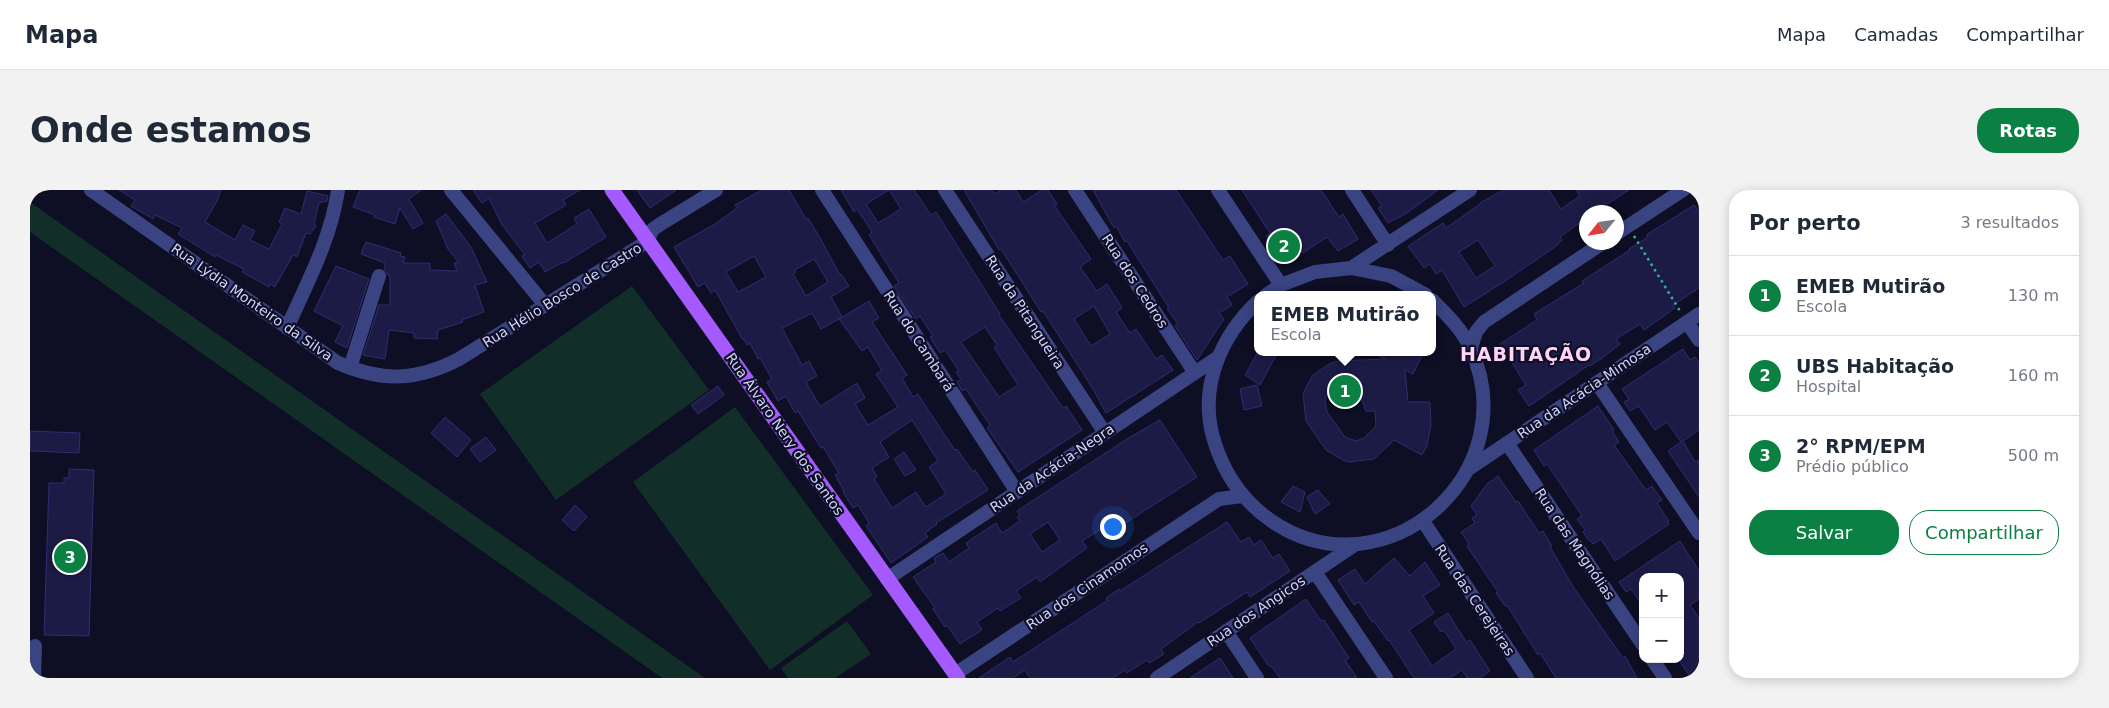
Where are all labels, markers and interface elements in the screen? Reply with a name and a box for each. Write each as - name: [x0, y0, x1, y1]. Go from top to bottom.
- text: Mapa: [25, 21, 98, 49]
- text: Mapa: [1777, 24, 1826, 45]
- text: Camadas: [1854, 24, 1938, 45]
- text: Compartilhar: [1966, 24, 2084, 45]
- button: Rotas: [1977, 108, 2079, 153]
- text: Onde estamos: [30, 110, 312, 150]
- north arrow: [1579, 205, 1624, 250]
- text: Por perto: [1749, 211, 1861, 235]
- text: 3 resultados: [1960, 213, 2059, 232]
- pin: 2: [1268, 227, 1300, 265]
- street label: Rua dos Cedros: [1099, 231, 1171, 331]
- street label: Rua Hélio Bosco de Castro: [480, 239, 644, 351]
- street label: Rua Lýdia Monteiro da Silva: [168, 240, 336, 364]
- street label: Rua da Pitangueira: [982, 252, 1068, 372]
- text: EMEB Mutirão: [1796, 275, 1945, 297]
- text: 1: [1759, 286, 1771, 305]
- text: 130 m: [2008, 286, 2059, 305]
- street label: Rua do Cambará: [881, 288, 957, 394]
- popup: [1254, 291, 1436, 356]
- text: Escola: [1796, 297, 1847, 316]
- text: EMEB Mutirão: [1270, 303, 1420, 325]
- text: Escola: [1270, 325, 1322, 344]
- street label: Rua da Acácia-Mimosa: [1514, 340, 1654, 442]
- district label: HABITAÇÃO: [1460, 342, 1592, 365]
- street label: Rua Álvaro Nery dos Santos: [723, 350, 847, 518]
- text: UBS Habitação: [1796, 355, 1954, 377]
- text: 2: [1759, 366, 1771, 385]
- text: 160 m: [2008, 366, 2059, 385]
- pin: 1: [1329, 372, 1361, 410]
- text: Hospital: [1796, 377, 1861, 396]
- street label: Rua da Acácia-Negra: [987, 421, 1117, 515]
- text: 2° RPM/EPM: [1796, 435, 1926, 457]
- text: 3: [1759, 446, 1771, 465]
- text: 500 m: [2008, 446, 2059, 465]
- text: Prédio público: [1796, 457, 1909, 476]
- street label: Rua das Magnólias: [1532, 485, 1618, 603]
- button: Salvar: [1749, 510, 1899, 555]
- button: Compartilhar: [1909, 510, 2059, 555]
- your location: [1100, 514, 1126, 540]
- pin: 3: [54, 538, 86, 576]
- street label: Rua dos Cinamomos: [1023, 539, 1151, 633]
- street label: Rua das Cerejeiras: [1432, 541, 1518, 659]
- street label: Rua dos Angicos: [1204, 572, 1308, 650]
- map controls: [1639, 573, 1684, 663]
- button: +: [1639, 573, 1684, 618]
- button: −: [1639, 618, 1684, 663]

